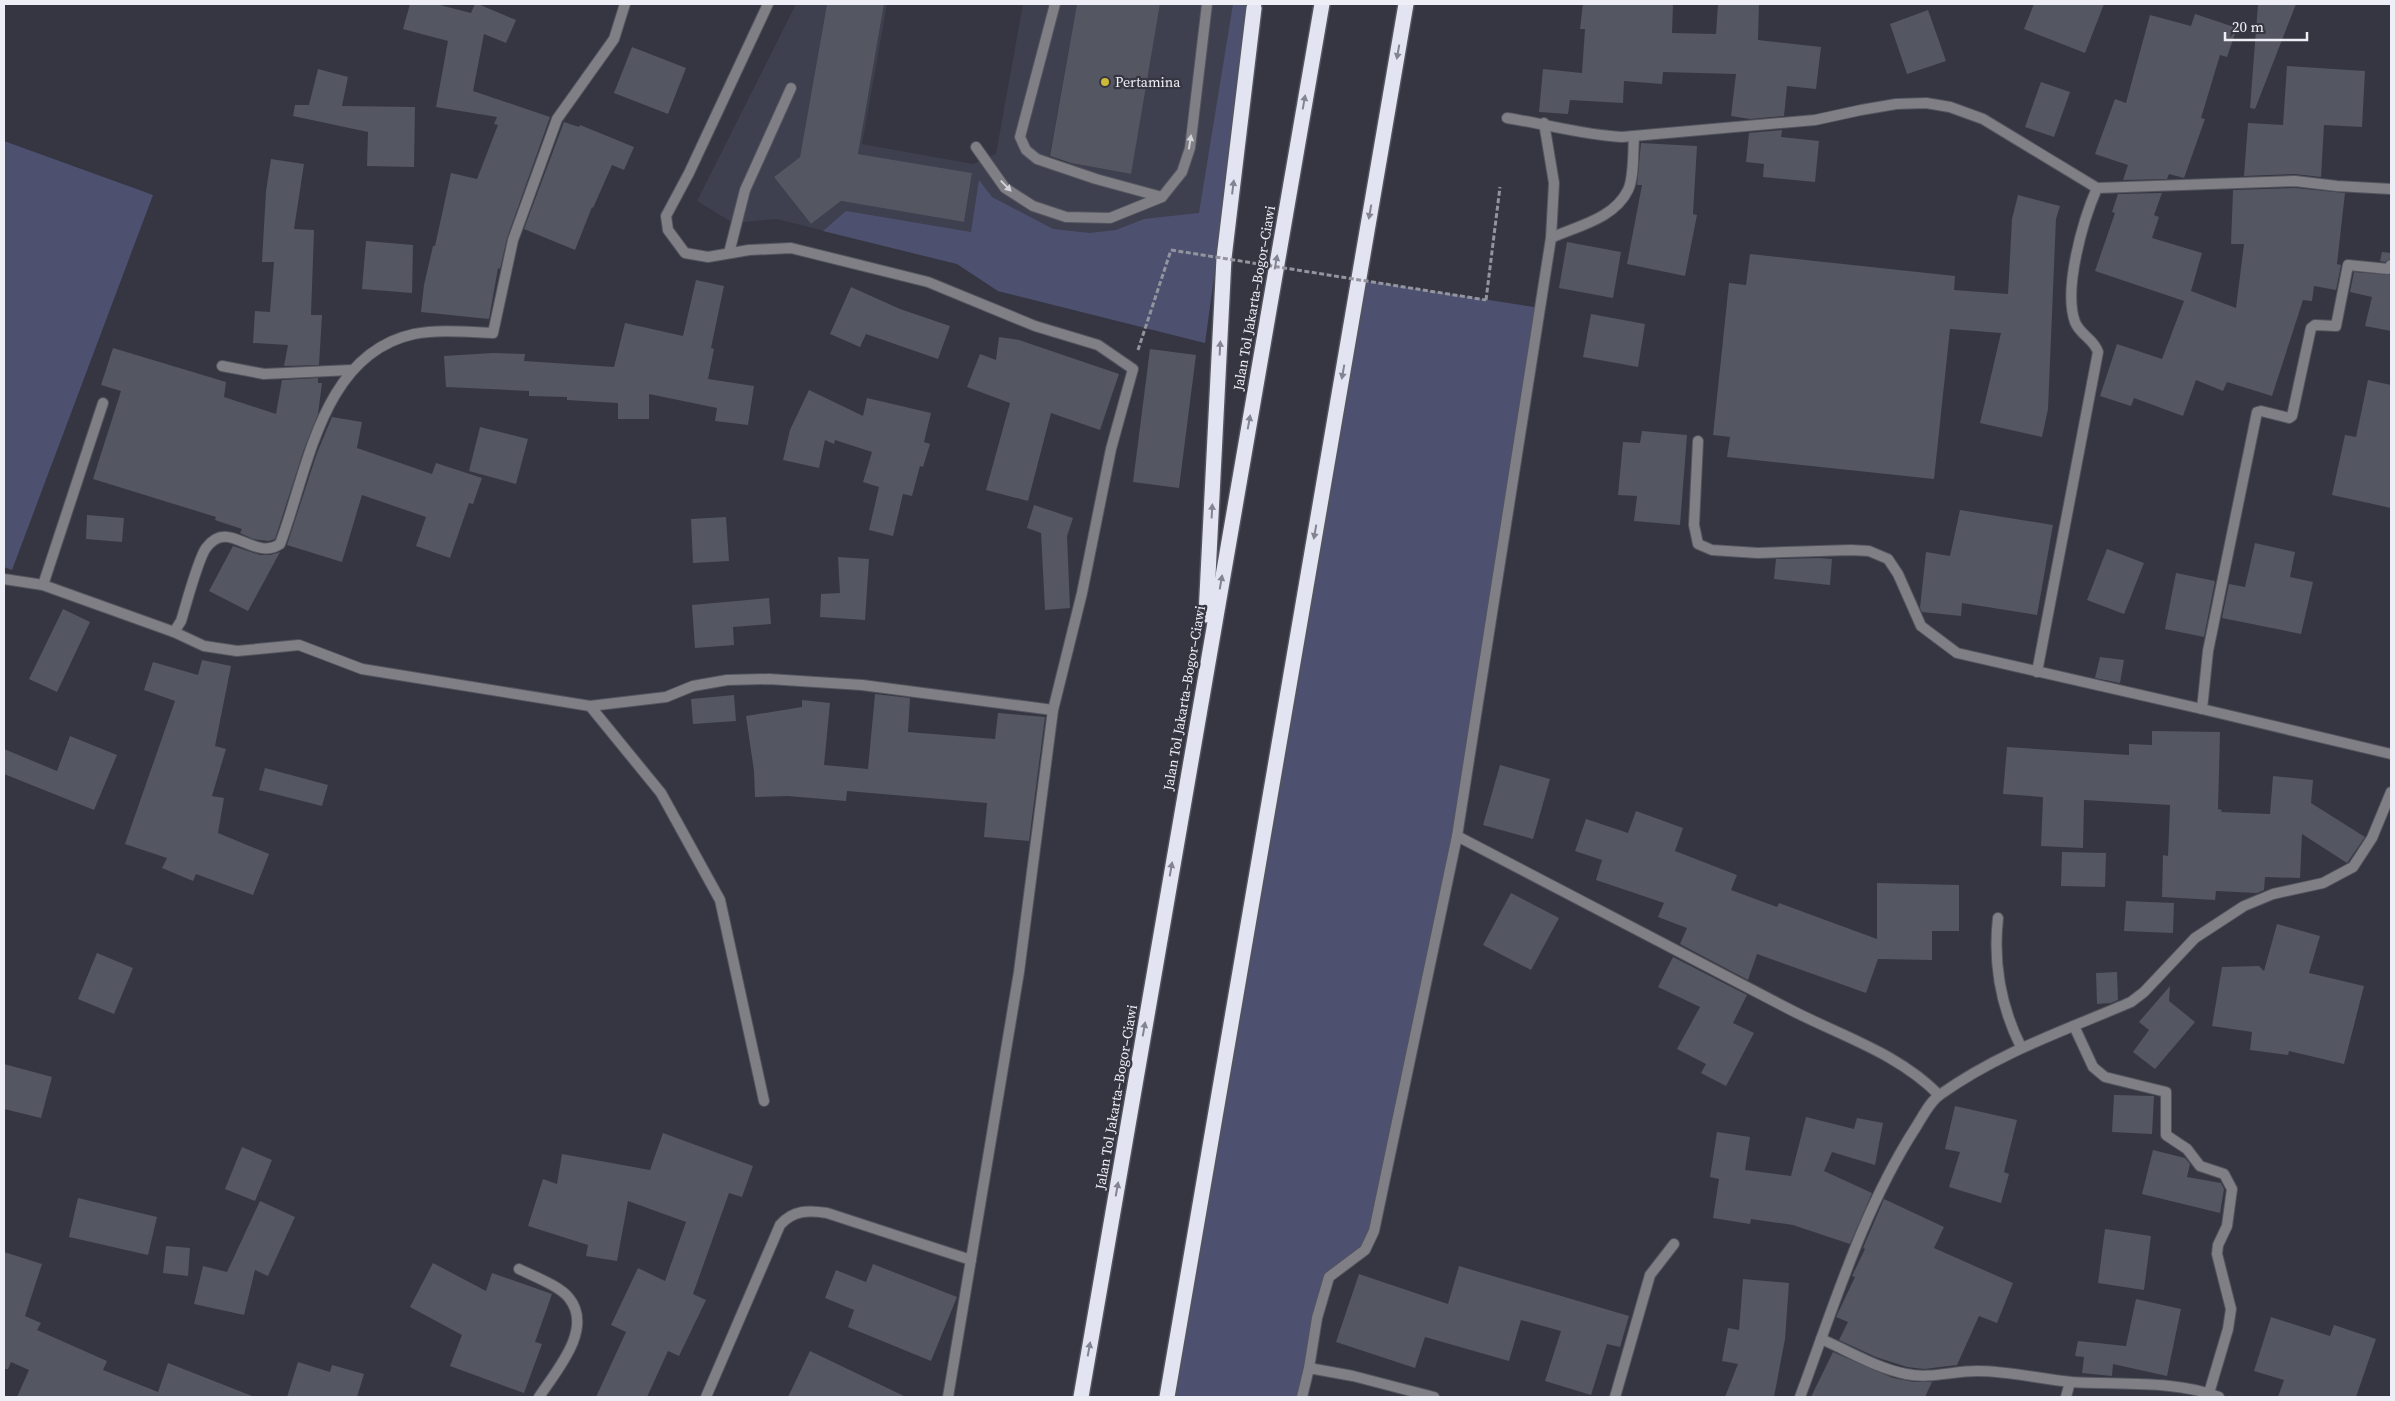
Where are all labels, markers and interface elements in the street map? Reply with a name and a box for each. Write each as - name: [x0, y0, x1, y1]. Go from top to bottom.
- scale bar: [2225, 10, 2308, 42]
- text: 20 m: [2232, 16, 2264, 37]
- one-way arrow: [1394, 44, 1402, 60]
- place label: Pertamina: [1115, 72, 1181, 92]
- marker: Pertamina: [1099, 76, 1111, 88]
- one-way arrow: [1301, 93, 1309, 109]
- one-way arrow: [1187, 134, 1195, 150]
- one-way arrow: [1229, 178, 1237, 194]
- one-way arrow: [1000, 179, 1012, 191]
- street label: Jalan Tol Jakarta–Bogor–Ciawi: [1228, 204, 1280, 393]
- one-way arrow: [1366, 204, 1374, 220]
- one-way arrow: [1273, 253, 1281, 269]
- one-way arrow: [1216, 340, 1224, 356]
- one-way arrow: [1338, 364, 1346, 380]
- one-way arrow: [1245, 414, 1253, 430]
- one-way arrow: [1208, 502, 1216, 518]
- one-way arrow: [1311, 525, 1319, 541]
- one-way arrow: [1217, 574, 1225, 590]
- street label: Jalan Tol Jakarta–Bogor–Ciawi: [1158, 604, 1210, 793]
- one-way arrow: [1168, 860, 1176, 876]
- street label: Jalan Tol Jakarta–Bogor–Ciawi: [1090, 1003, 1142, 1192]
- one-way arrow: [1140, 1020, 1148, 1036]
- one-way arrow: [1113, 1181, 1121, 1197]
- one-way arrow: [1086, 1341, 1094, 1357]

